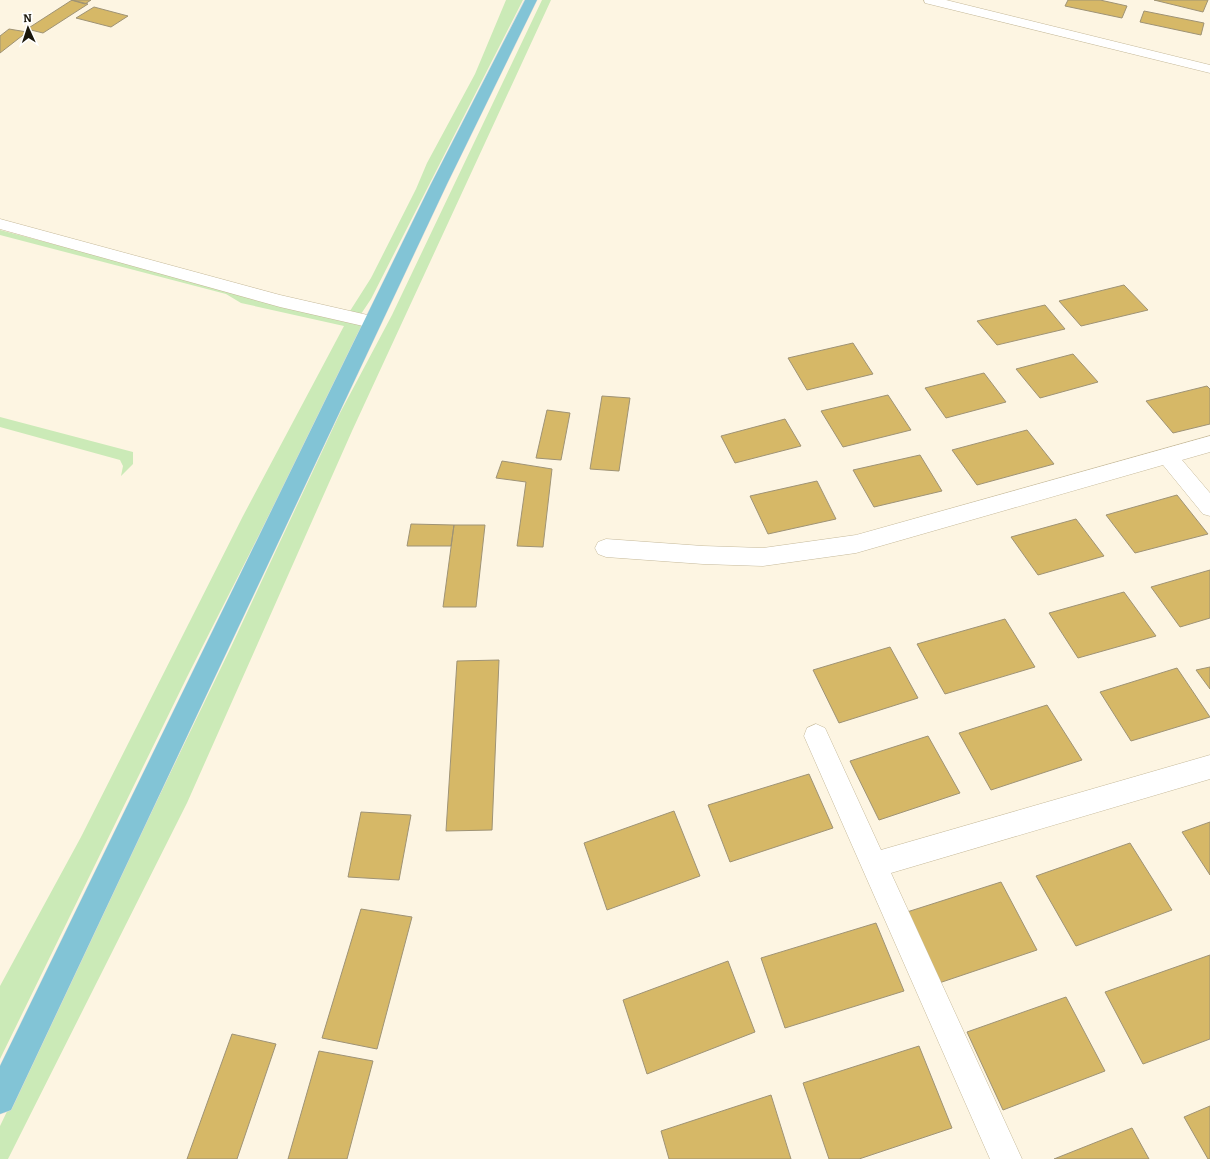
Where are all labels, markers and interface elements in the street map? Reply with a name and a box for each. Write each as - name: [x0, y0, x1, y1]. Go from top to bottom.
- north arrow: [8, 8, 48, 48]
- text: N: [23, 12, 33, 25]

